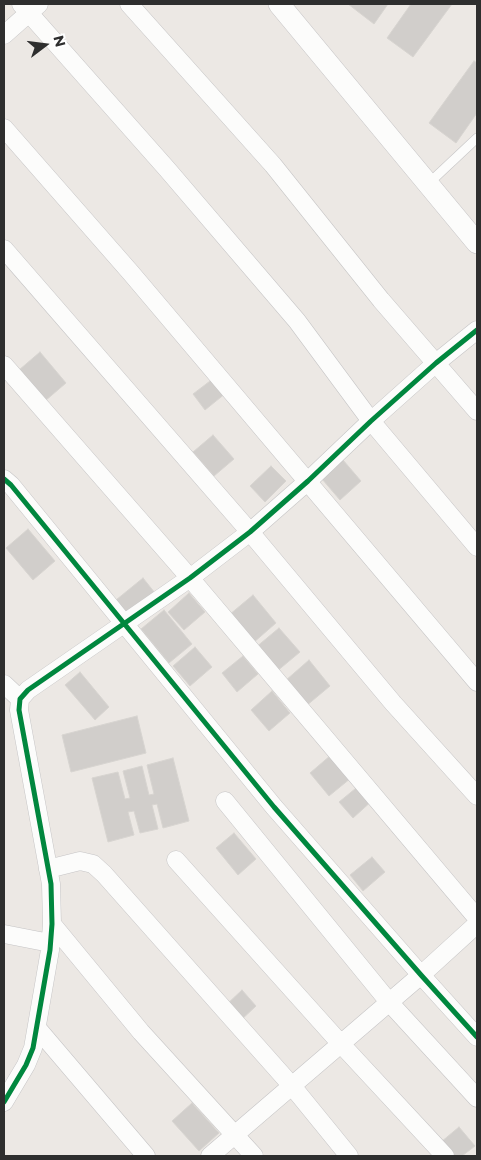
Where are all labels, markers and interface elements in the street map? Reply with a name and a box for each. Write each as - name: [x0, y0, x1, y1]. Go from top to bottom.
- north arrow: [20, 20, 70, 70]
- text: N: [49, 33, 70, 49]

